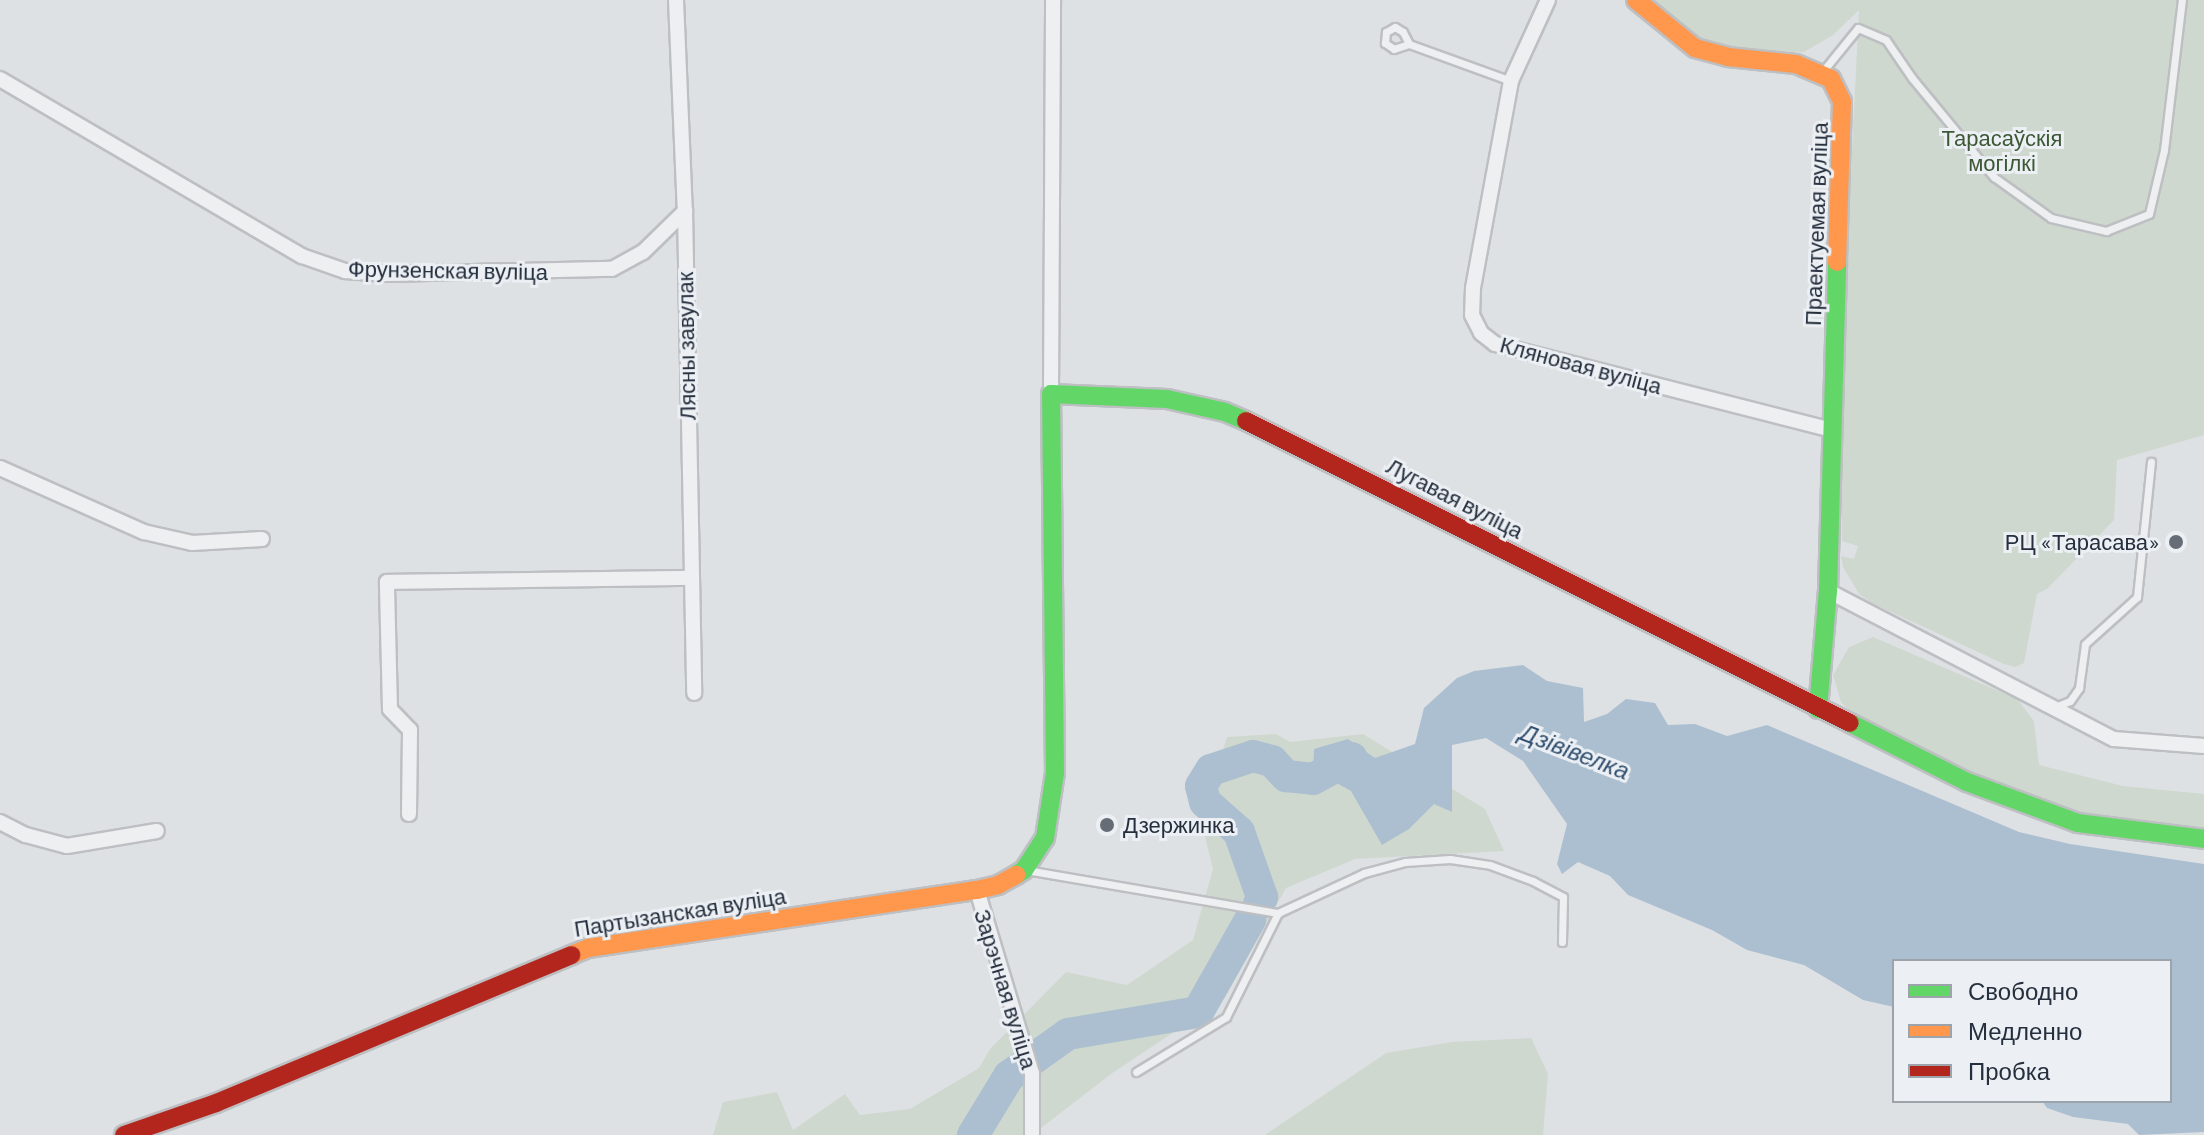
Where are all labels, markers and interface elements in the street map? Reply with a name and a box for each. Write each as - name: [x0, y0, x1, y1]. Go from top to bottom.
- street label: Праектуемая вуліца: [1799, 122, 1833, 326]
- park label: Тарасаўскія могілкі: [1942, 124, 2062, 176]
- street label: Фрунзенская вуліца: [348, 255, 548, 285]
- street label: Лясны завулак: [672, 272, 700, 420]
- street label: Кляновая вуліца: [1497, 331, 1665, 399]
- street label: Лугавая вуліца: [1382, 452, 1528, 544]
- place label: РЦ «Тарасава»: [2005, 529, 2160, 555]
- marker: РЦ «Тарасава»: [2167, 533, 2185, 551]
- water label: Дзівівелка: [1516, 717, 1634, 785]
- place label: Дзержинка: [1123, 812, 1234, 838]
- marker: Дзержинка: [1098, 816, 1116, 834]
- street label: Партызанская вуліца: [572, 882, 788, 942]
- street label: Зарэчная вуліца: [969, 906, 1043, 1072]
- legend: [1892, 959, 2172, 1103]
- text: Свободно: [1968, 976, 2078, 1005]
- text: Медленно: [1968, 1016, 2082, 1045]
- text: Пробка: [1968, 1056, 2050, 1085]

